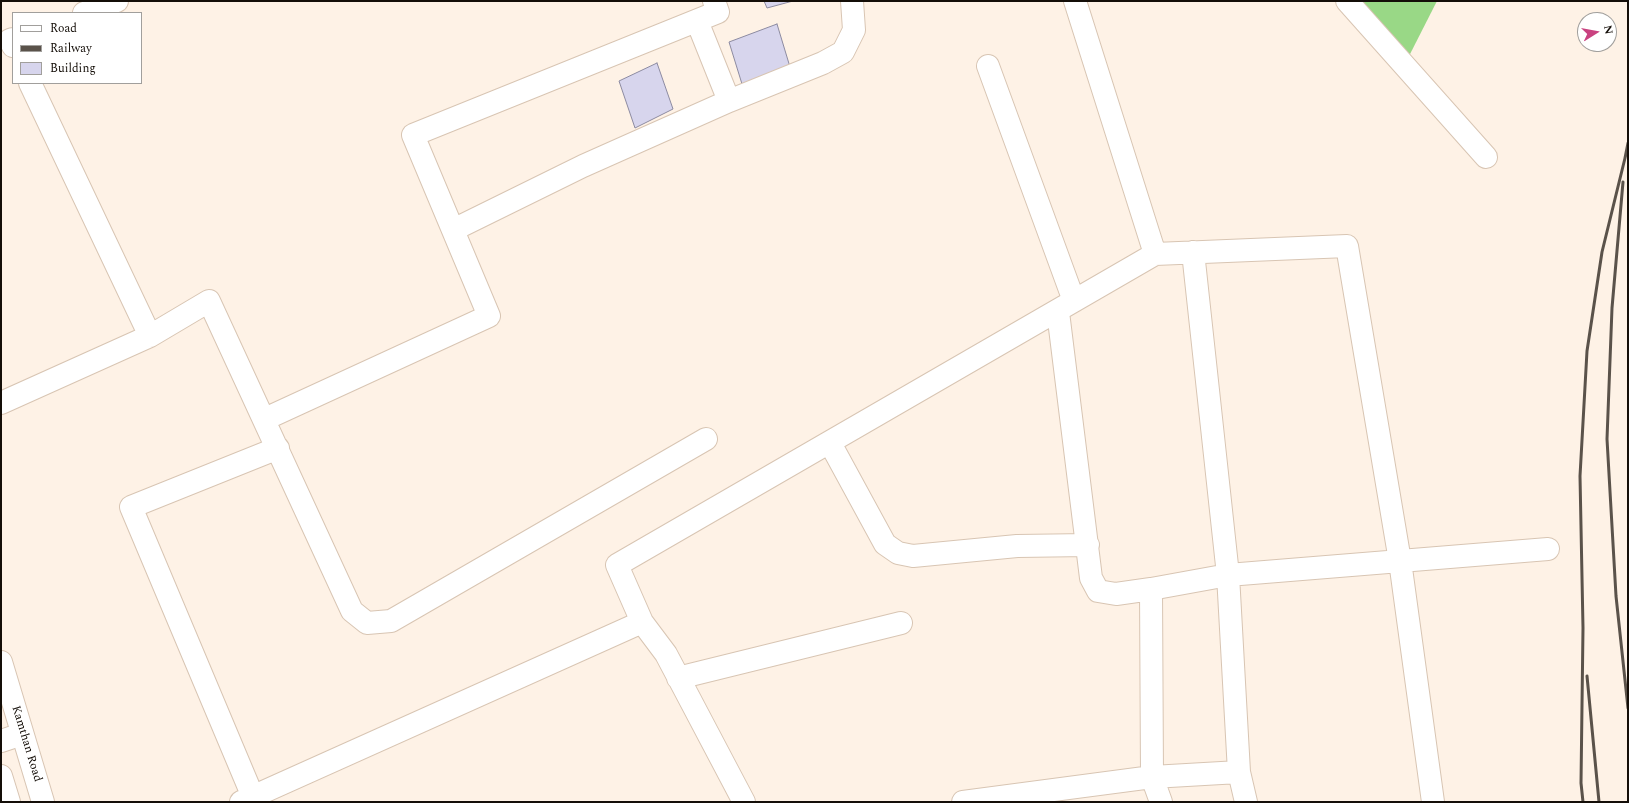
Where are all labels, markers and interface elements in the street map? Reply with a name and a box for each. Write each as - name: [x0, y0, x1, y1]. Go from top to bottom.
- legend: [12, 12, 142, 84]
- north arrow: [1577, 12, 1617, 52]
- text: Road: [50, 19, 77, 38]
- text: N: [1599, 24, 1617, 36]
- text: Railway: [50, 39, 92, 58]
- text: Building: [50, 59, 96, 78]
- street label: Kamthan Road: [8, 704, 44, 784]

